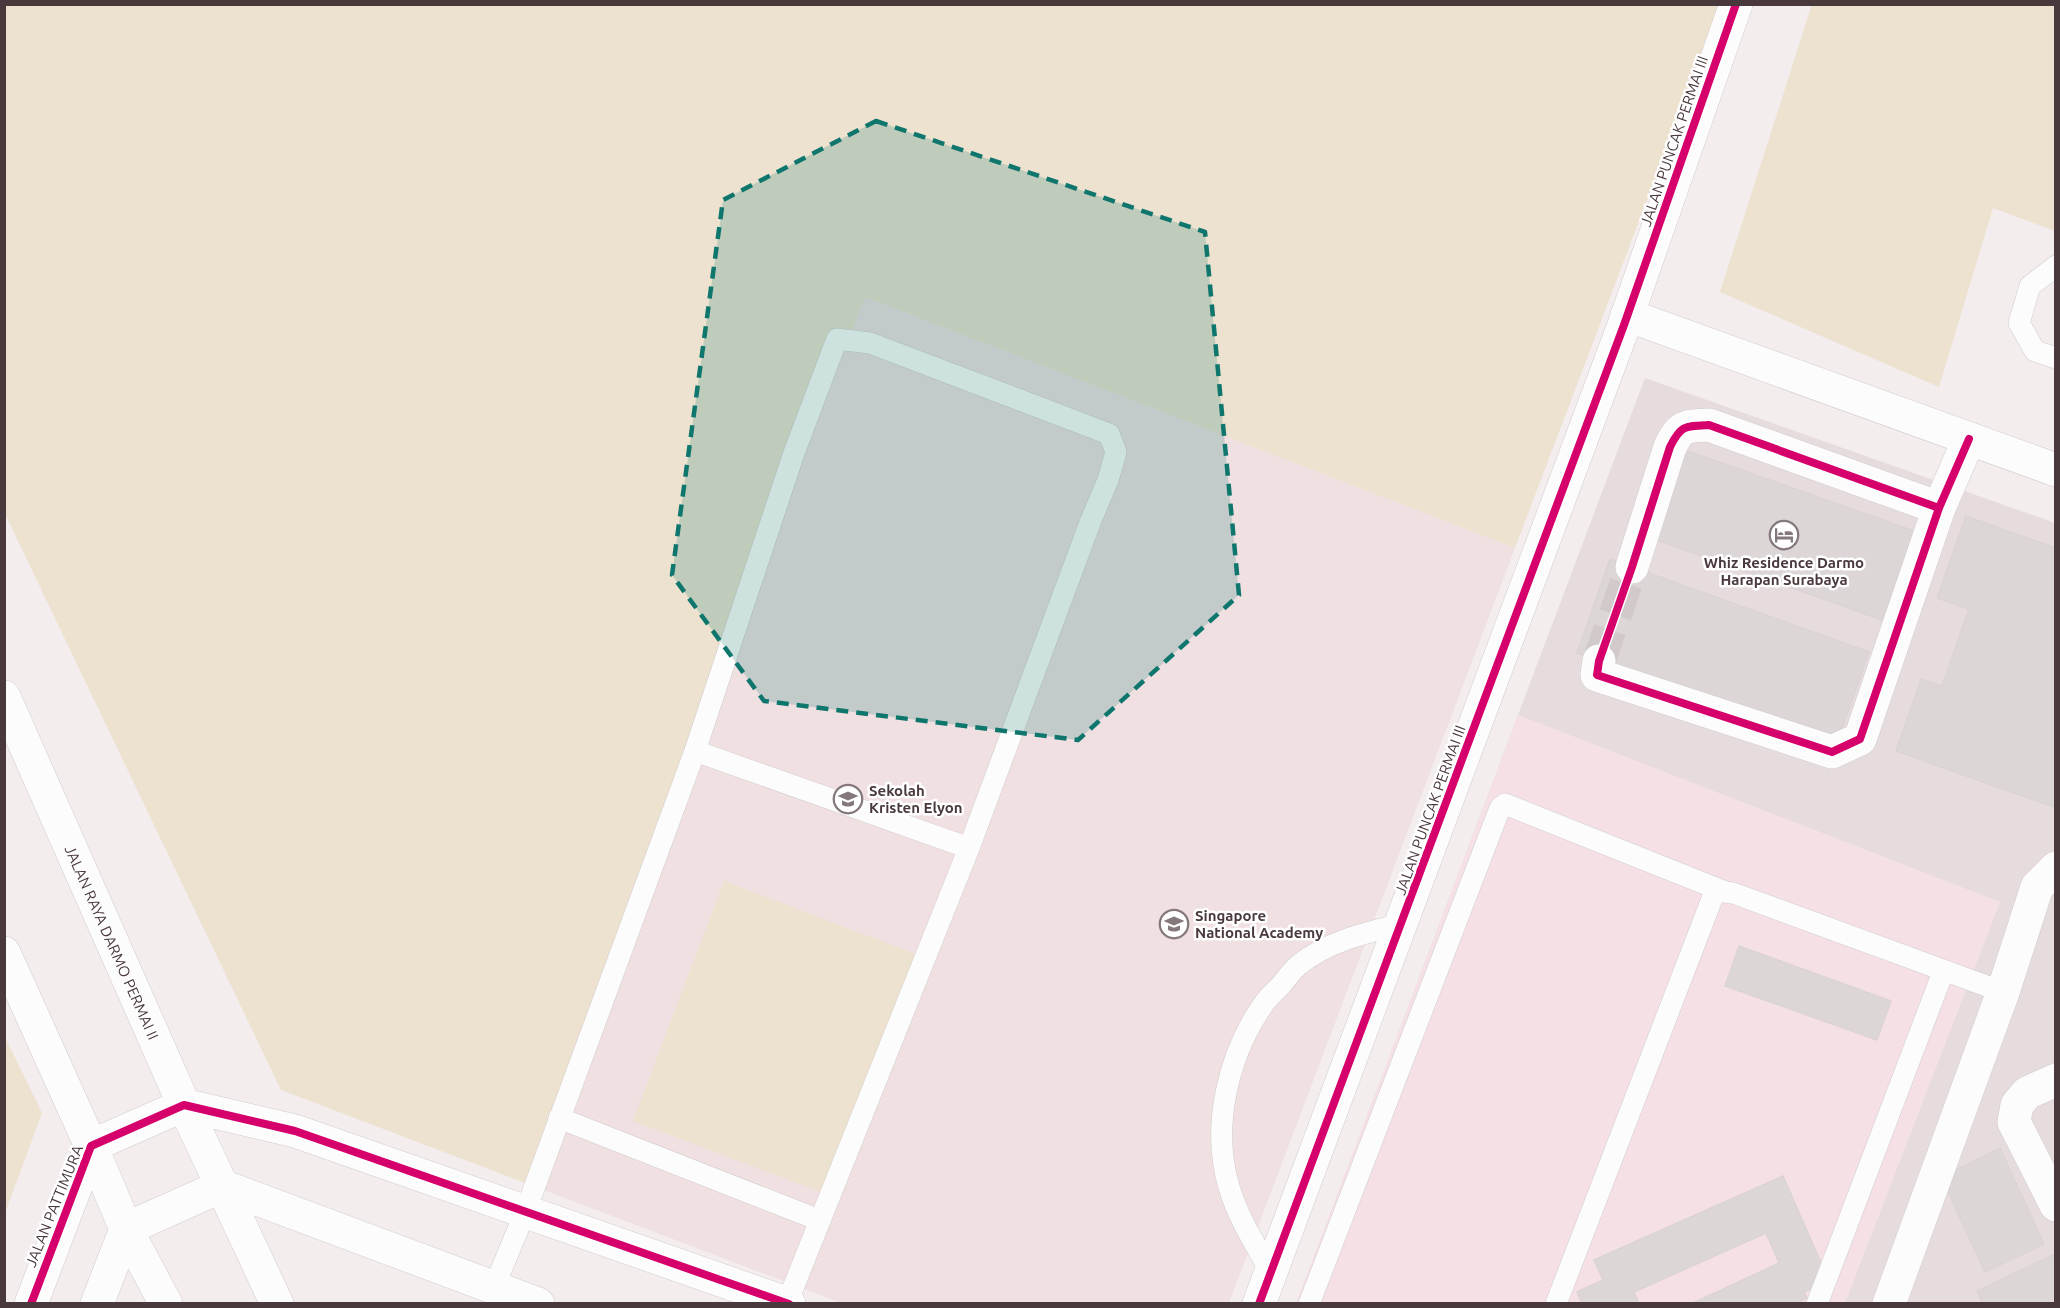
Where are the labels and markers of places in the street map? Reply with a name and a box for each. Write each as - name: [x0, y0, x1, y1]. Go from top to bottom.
- hotel icon: Whiz Residence Darmo Harapan Surabaya: [1768, 519, 1800, 551]
- place label: Whiz Residence Darmo Harapan Surabaya: [1704, 554, 1864, 588]
- place label: Sekolah Kristen Elyon: [869, 782, 963, 816]
- school or university icon: Sekolah Kristen Elyon: [832, 783, 864, 815]
- place label: Singapore National Academy: [1195, 907, 1323, 941]
- school or university icon: Singapore National Academy: [1158, 908, 1190, 940]

